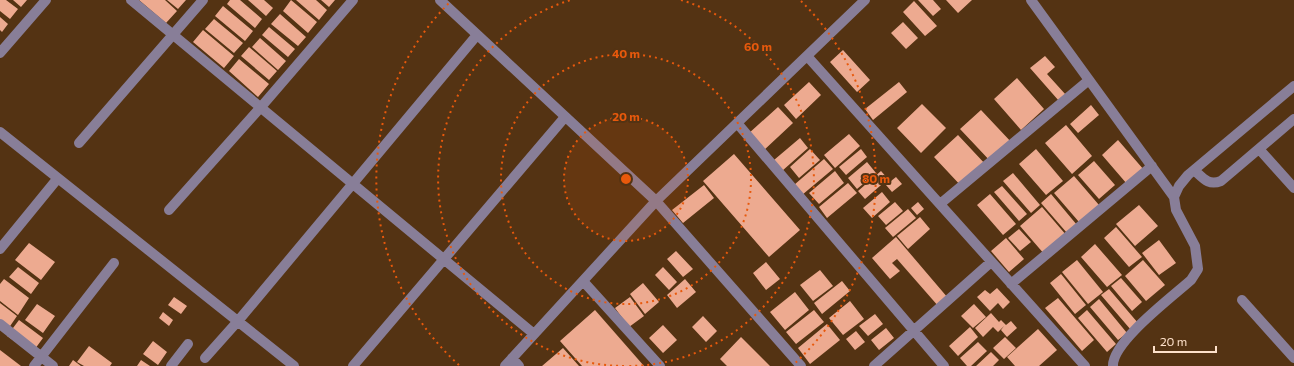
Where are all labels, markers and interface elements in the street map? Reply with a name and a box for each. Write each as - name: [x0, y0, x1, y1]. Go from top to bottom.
- text: 60 m: [744, 39, 772, 53]
- text: 40 m: [612, 46, 640, 60]
- text: 20 m: [612, 109, 640, 123]
- text: 80 m: [862, 171, 890, 185]
- centre of rings: [619, 172, 633, 186]
- scale bar: [1154, 328, 1216, 354]
- text: 20 m: [1160, 334, 1187, 348]

